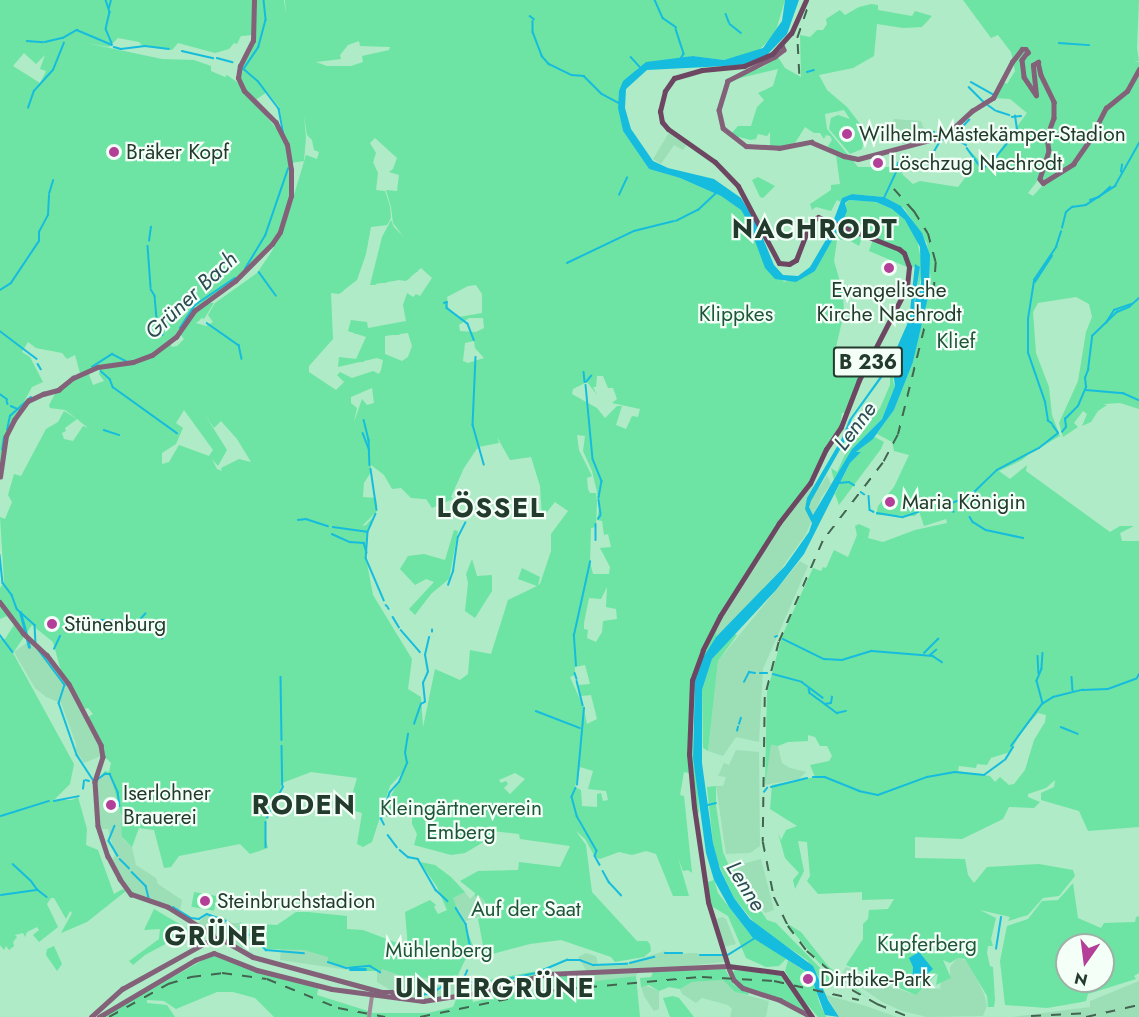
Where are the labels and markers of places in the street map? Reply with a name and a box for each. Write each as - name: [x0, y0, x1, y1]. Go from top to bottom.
- place label: Wilhelm-Mästekämper-Stadion: [859, 121, 1126, 147]
- marker: Wilhelm-Mästekämper-Stadion: [840, 127, 854, 141]
- place label: Bräker Kopf: [126, 139, 229, 165]
- marker: Bräker Kopf: [107, 145, 121, 159]
- place label: Löschzug Nachrodt: [890, 150, 1062, 176]
- marker: Löschzug Nachrodt: [871, 156, 885, 170]
- marker: Evangelische Kirche Nachrodt: [882, 261, 896, 275]
- place label: Evangelische Kirche Nachrodt: [816, 277, 962, 327]
- place label: Maria Königin: [902, 489, 1026, 515]
- marker: Maria Königin: [883, 495, 897, 509]
- place label: Stünenburg: [64, 611, 166, 637]
- marker: Stünenburg: [45, 617, 59, 631]
- place label: Iserlohner Brauerei: [123, 780, 211, 830]
- marker: Iserlohner Brauerei: [104, 798, 118, 812]
- place label: Steinbruchstadion: [217, 888, 376, 914]
- marker: Steinbruchstadion: [198, 894, 212, 908]
- place label: Dirtbike-Park: [820, 966, 931, 992]
- marker: Dirtbike-Park: [801, 972, 815, 986]

